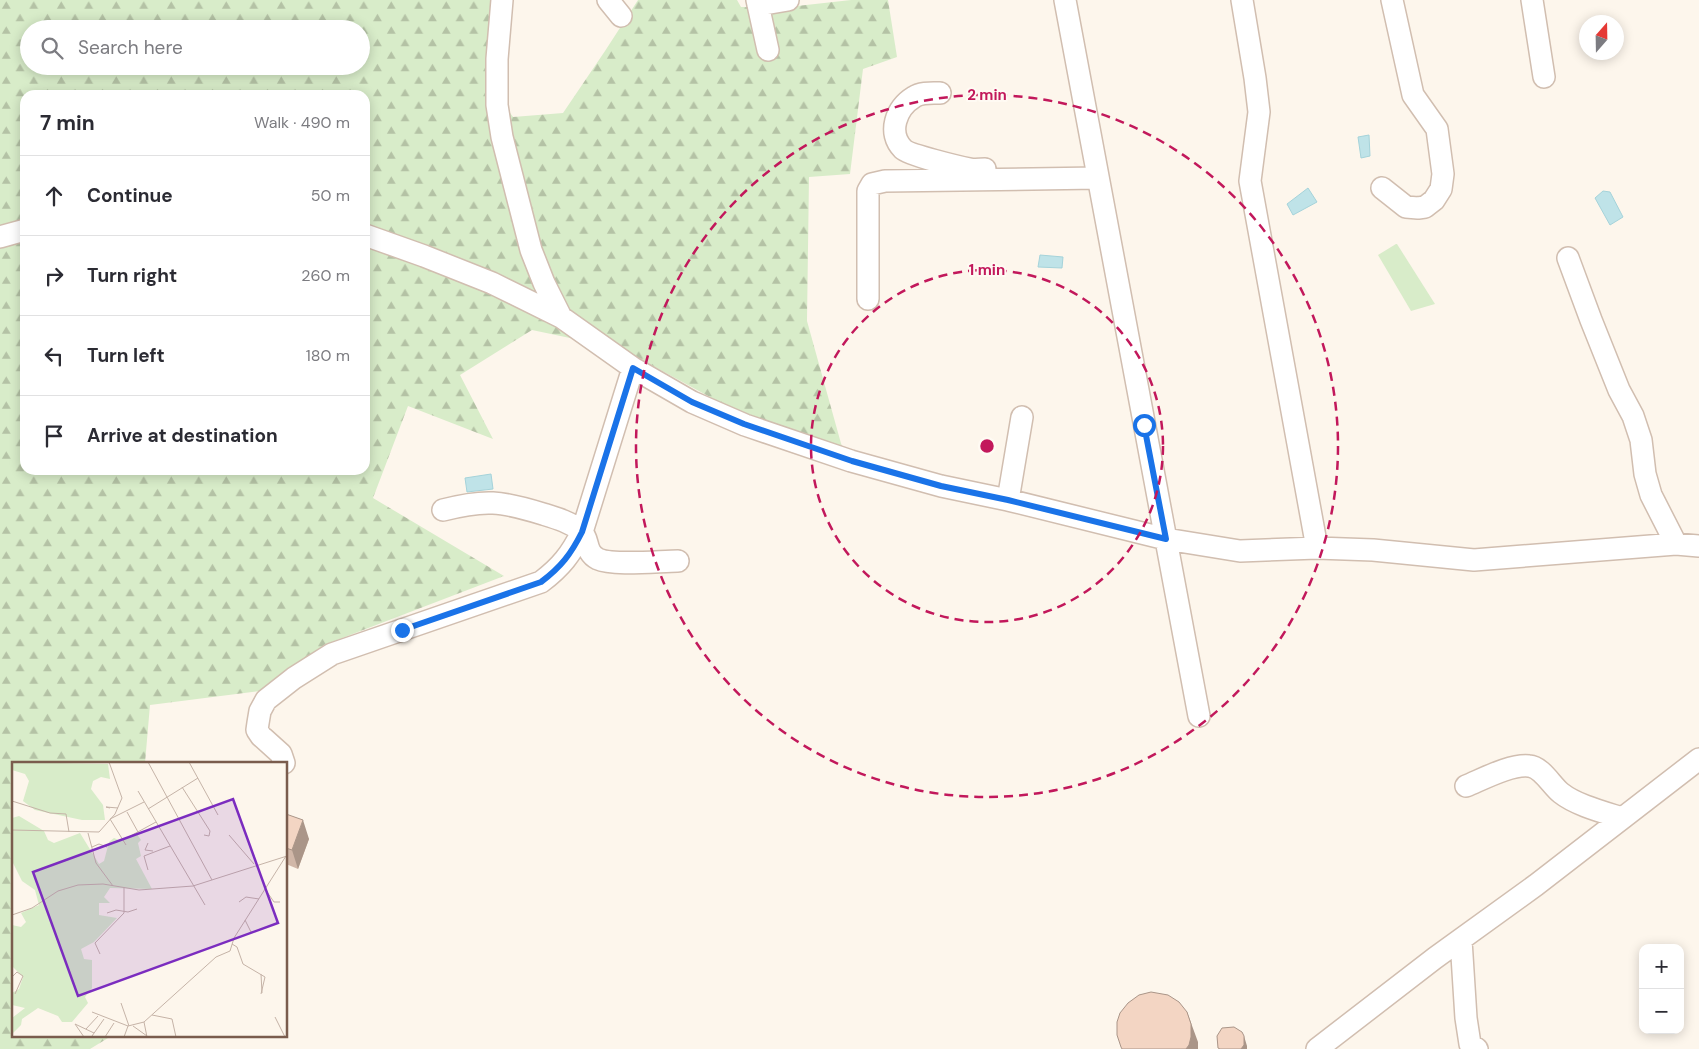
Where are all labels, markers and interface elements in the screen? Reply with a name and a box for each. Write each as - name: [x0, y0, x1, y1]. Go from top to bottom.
- north arrow: [1579, 15, 1624, 60]
- search box: [20, 20, 370, 75]
- icon: search: [38, 34, 66, 62]
- text: Search here: [78, 35, 183, 60]
- text: 2 min: [967, 85, 1007, 105]
- text: 7 min: [40, 109, 95, 137]
- text: Walk · 490 m: [254, 112, 350, 133]
- icon: ahead: [40, 182, 68, 210]
- text: Continue: [87, 183, 173, 208]
- text: 50 m: [311, 185, 350, 206]
- text: 1 min: [969, 260, 1005, 280]
- icon: right: [40, 262, 68, 290]
- text: Turn right: [87, 263, 177, 288]
- text: 260 m: [301, 265, 350, 286]
- icon: left: [40, 342, 68, 370]
- text: Turn left: [87, 343, 165, 368]
- text: 180 m: [306, 345, 350, 366]
- route start: [1133, 414, 1156, 437]
- icon: arrive: [40, 422, 68, 450]
- text: Arrive at destination: [87, 423, 278, 448]
- centre of rings: [978, 437, 996, 455]
- route end: [391, 619, 414, 642]
- inset map: [12, 762, 288, 1036]
- map controls: [1639, 944, 1684, 1034]
- button: +: [1639, 944, 1684, 989]
- button: −: [1639, 989, 1684, 1034]

